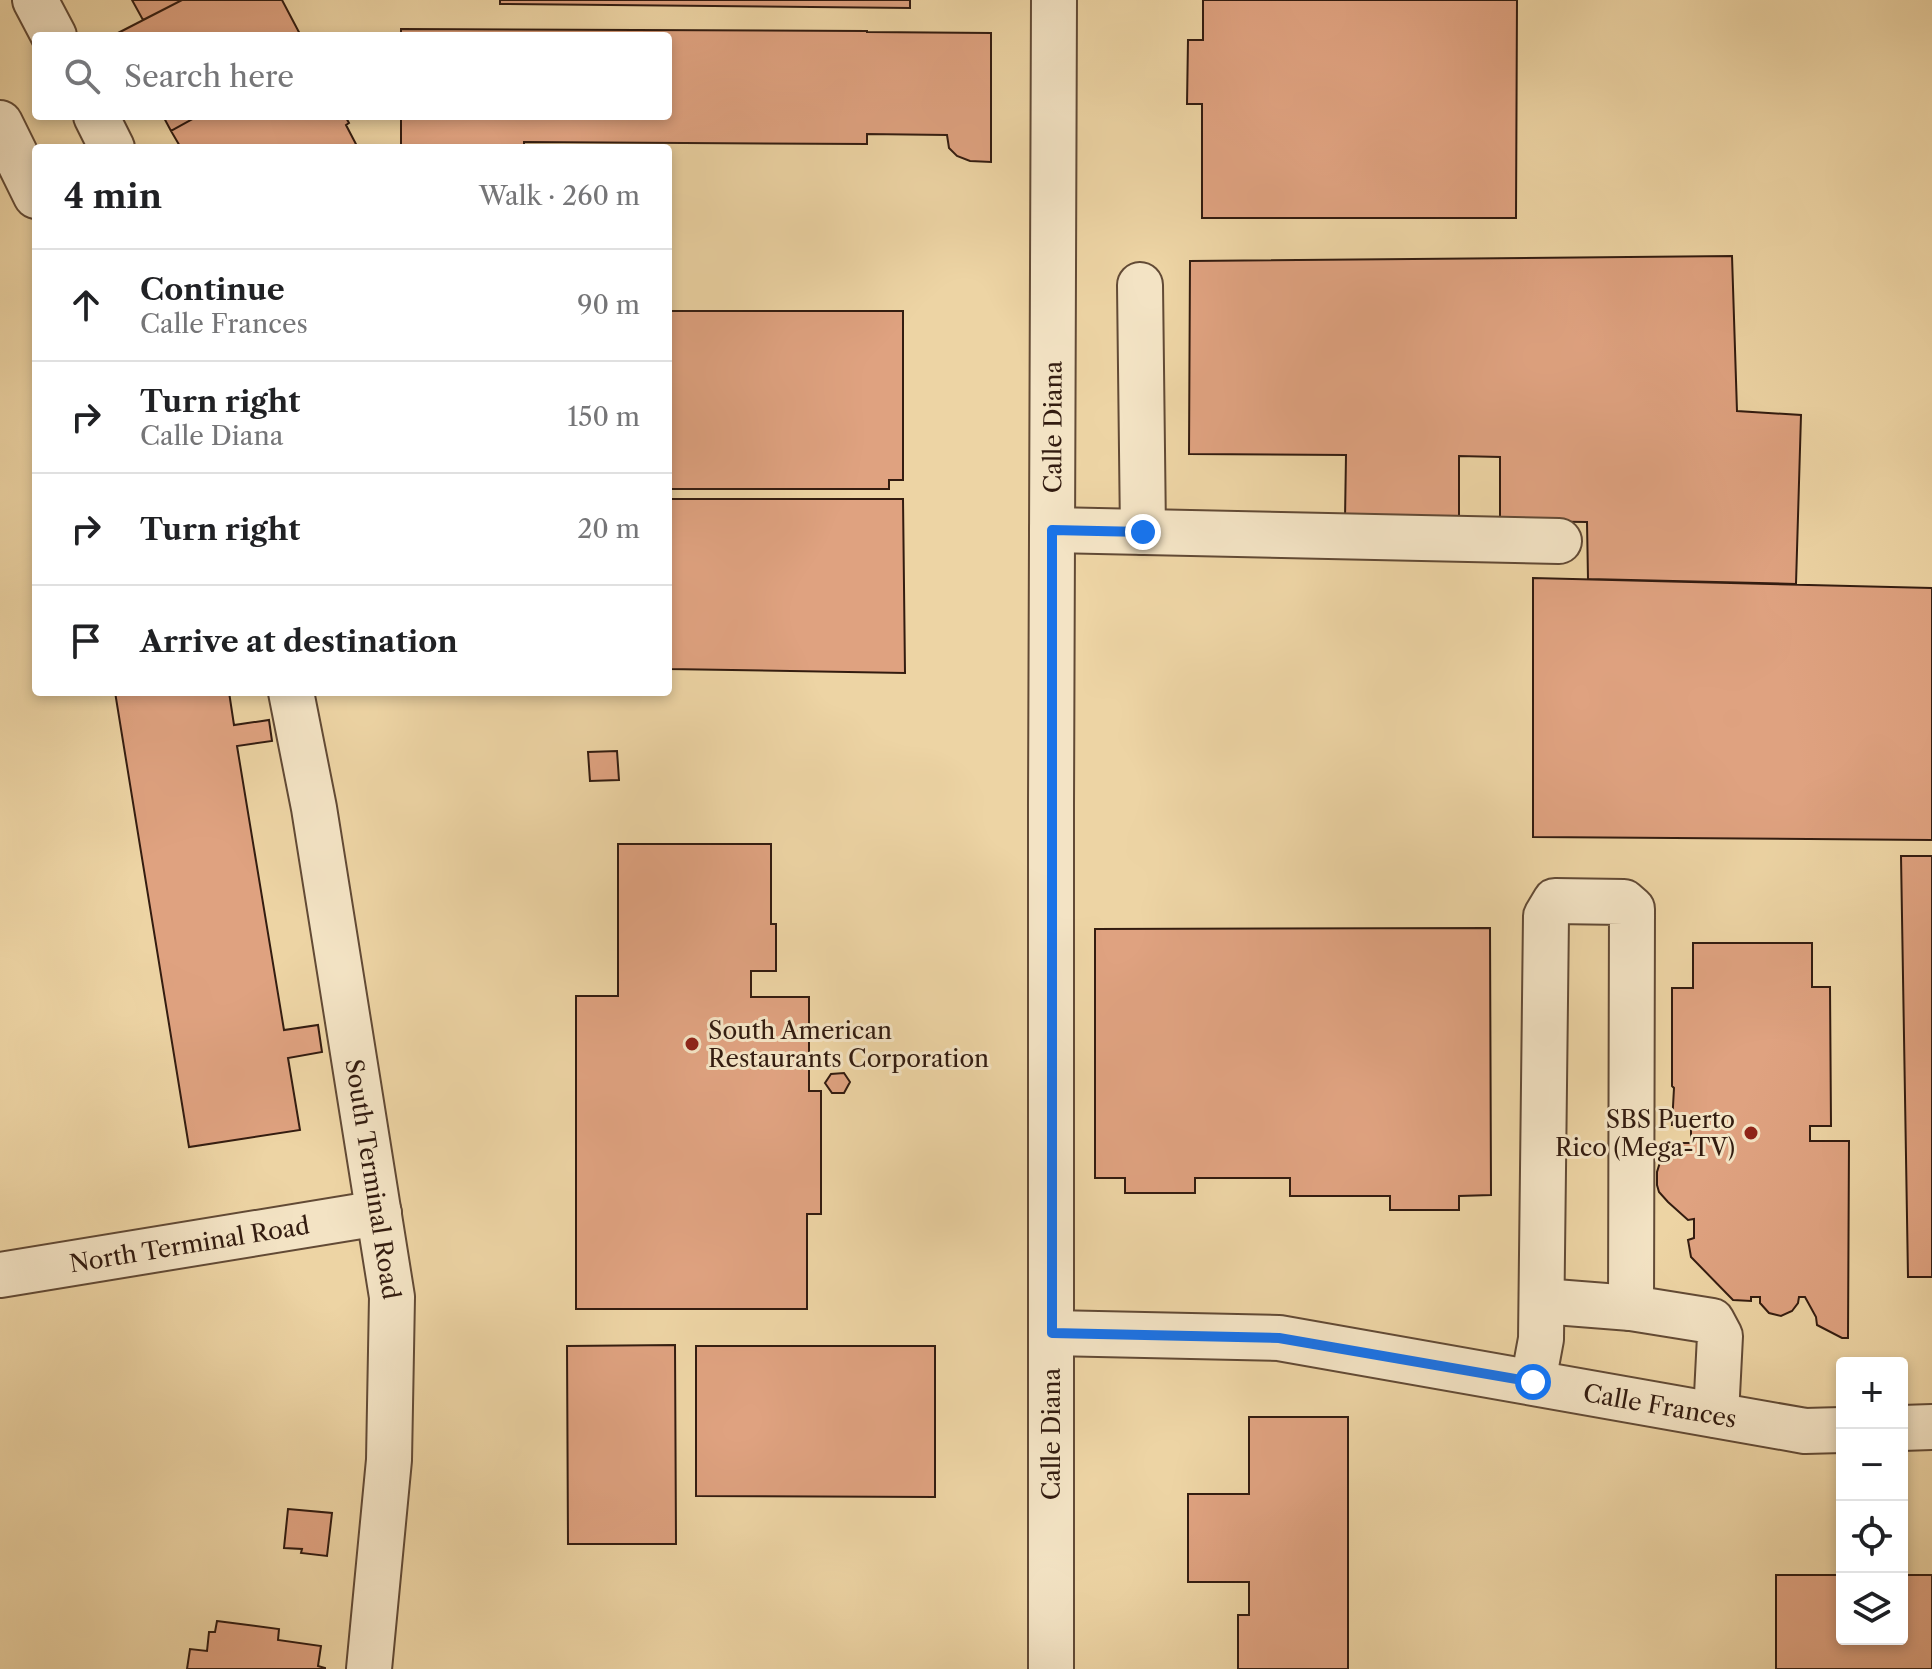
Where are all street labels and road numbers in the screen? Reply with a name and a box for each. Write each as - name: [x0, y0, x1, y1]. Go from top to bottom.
- street label: Calle Diana: [1038, 360, 1067, 493]
- street label: South Terminal Road: [340, 1057, 407, 1302]
- street label: North Terminal Road: [67, 1210, 312, 1278]
- street label: Calle Diana: [1037, 1367, 1066, 1500]
- street label: Calle Frances: [1581, 1378, 1739, 1433]

